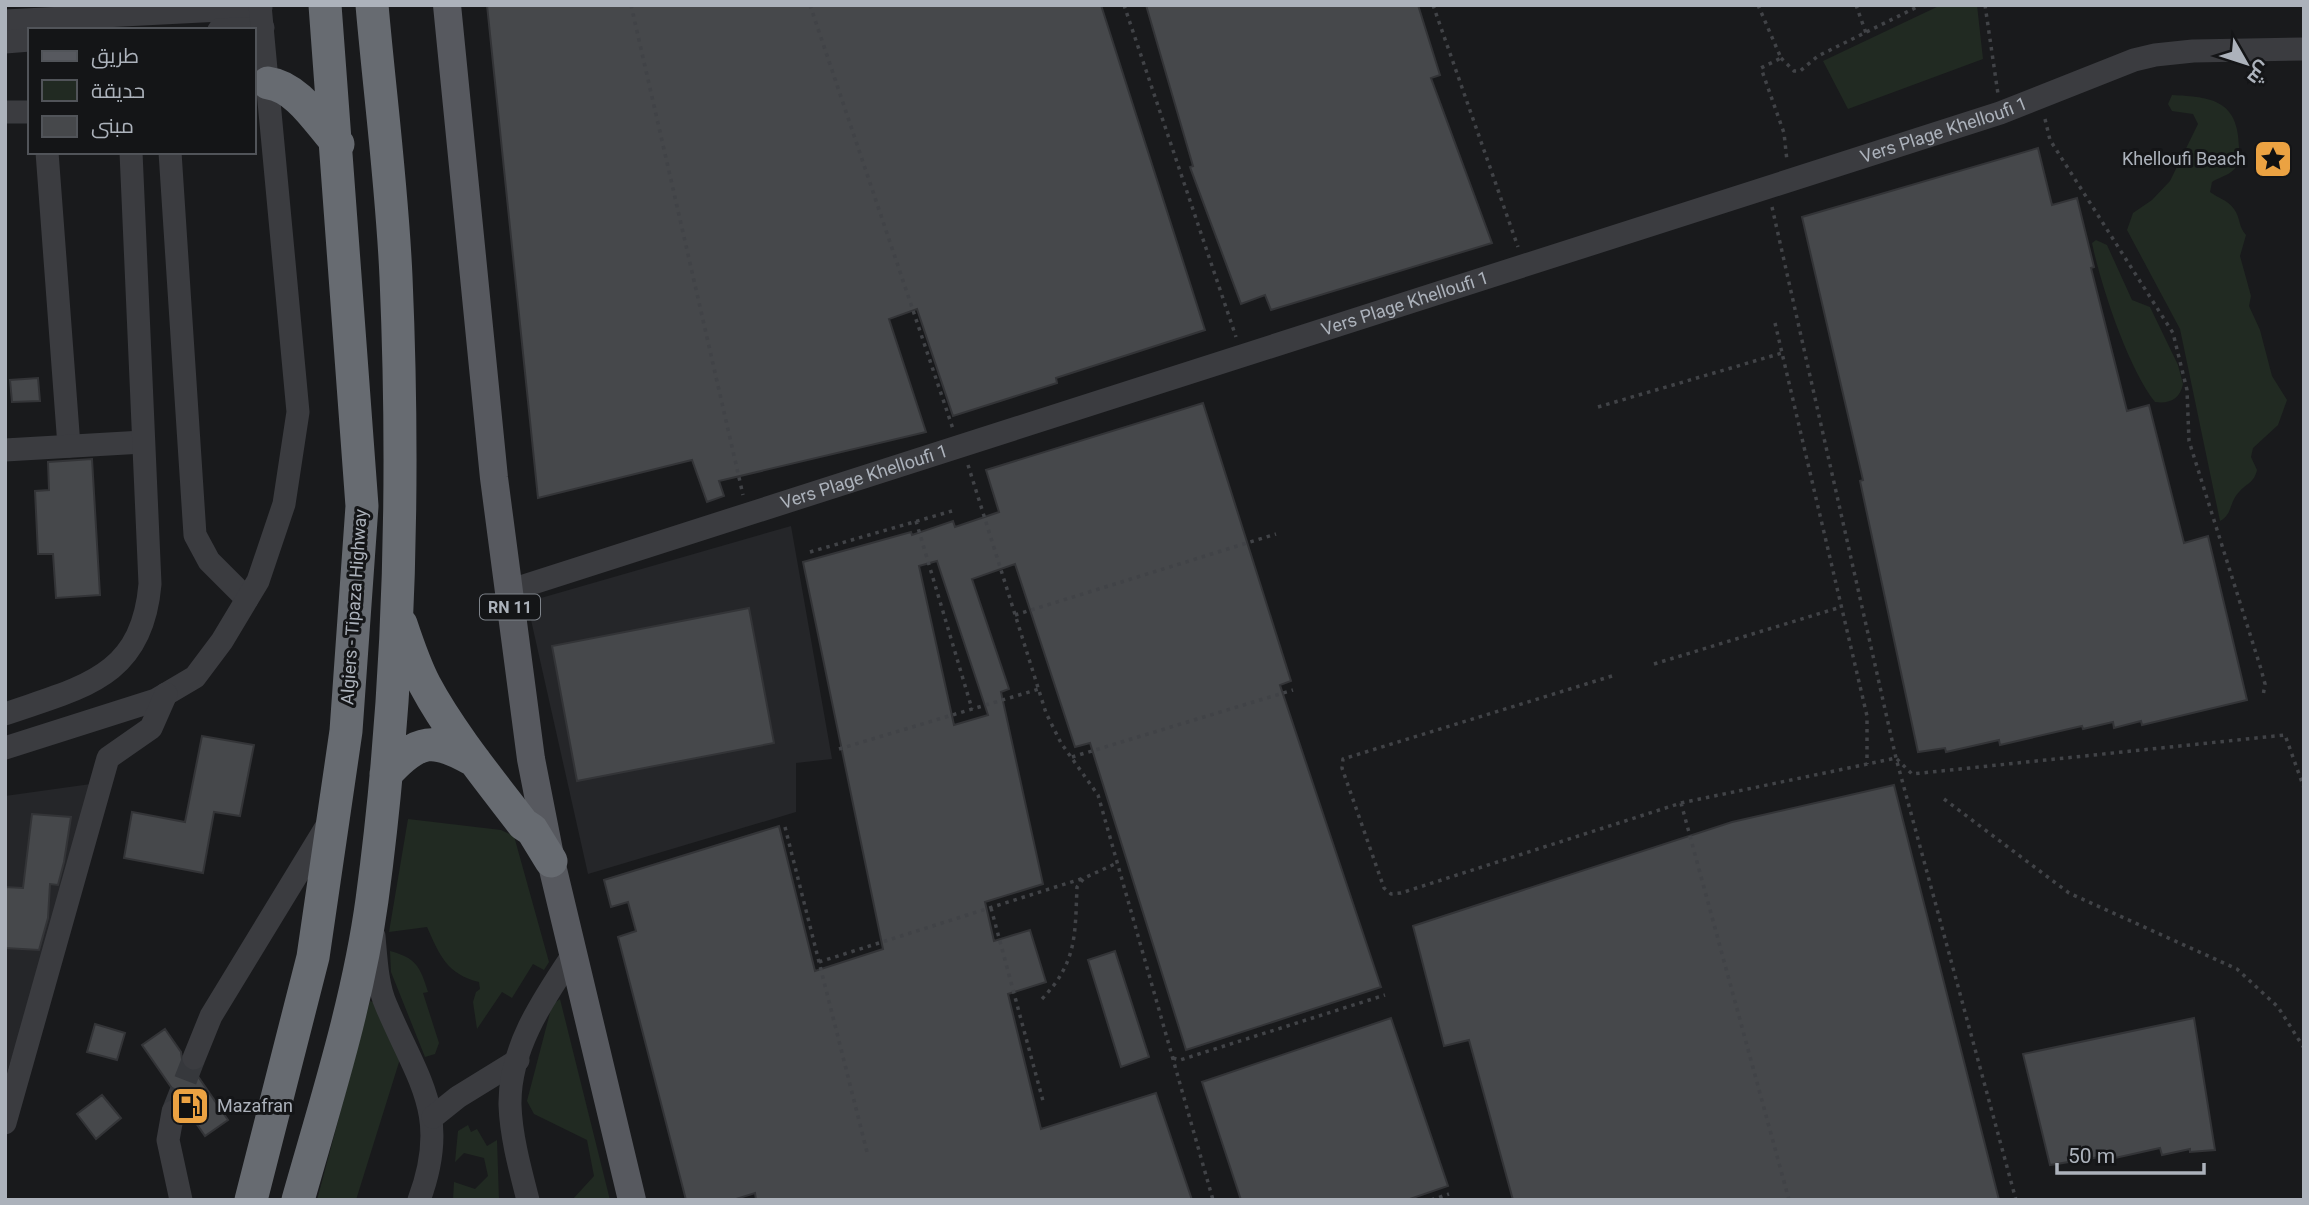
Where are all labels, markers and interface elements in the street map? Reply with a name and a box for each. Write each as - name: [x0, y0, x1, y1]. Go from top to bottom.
- legend: [28, 28, 256, 154]
- north arrow: [2211, 28, 2281, 98]
- text: طريق: [91, 44, 139, 69]
- text: ش: [2242, 57, 2275, 90]
- text: حديقة: [91, 79, 145, 103]
- street label: Vers Plage Khelloufi 1: [1858, 92, 2030, 167]
- text: مبنى: [91, 114, 134, 139]
- place icon: Khelloufi Beach: [2252, 138, 2294, 180]
- place label: Khelloufi Beach: [2122, 148, 2246, 169]
- street label: Vers Plage Khelloufi 1: [1319, 267, 1491, 340]
- street label: Vers Plage Khelloufi 1: [778, 440, 950, 513]
- street label: Algiers - Tipaza Highway: [336, 508, 371, 706]
- road number: RN 11: [480, 594, 540, 620]
- fuel station icon: Mazafran: [169, 1085, 211, 1127]
- place label: Mazafran: [217, 1095, 293, 1116]
- scale bar: [2057, 1132, 2204, 1176]
- text: 50 m: [2068, 1144, 2115, 1168]

